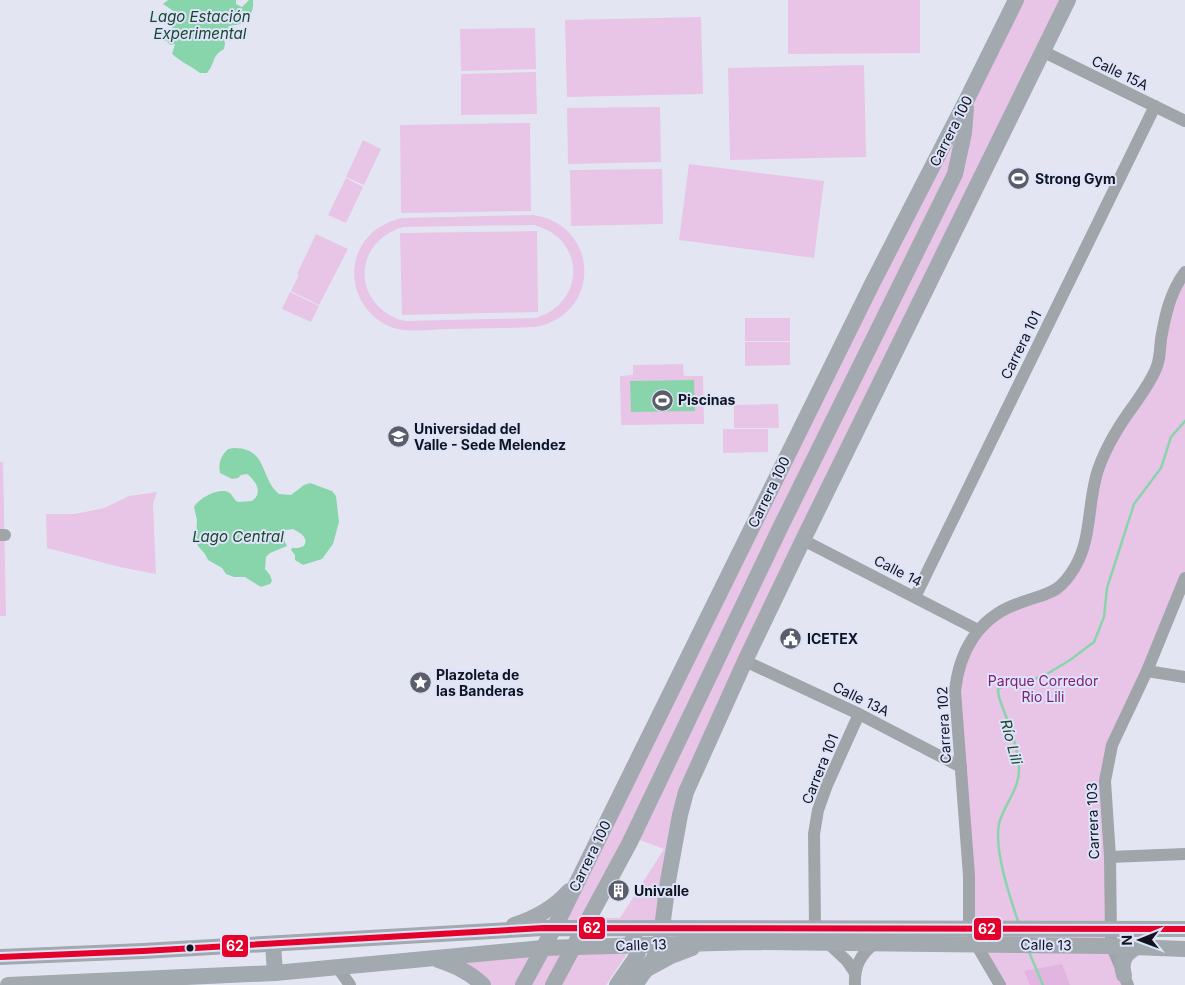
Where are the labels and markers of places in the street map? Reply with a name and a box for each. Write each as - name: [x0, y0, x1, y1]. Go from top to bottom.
- sports icon: Strong Gym: [1007, 167, 1031, 191]
- place label: Strong Gym: [1035, 170, 1116, 187]
- sports icon: Piscinas: [650, 388, 674, 412]
- place label: Piscinas: [678, 391, 736, 408]
- place label: Universidad del Valle - Sede Melendez: [414, 420, 566, 453]
- school or university icon: Universidad del Valle - Sede Melendez: [386, 425, 410, 449]
- public building icon: ICETEX: [779, 627, 803, 651]
- place label: ICETEX: [807, 630, 858, 647]
- place label: Plazoleta de las Banderas: [436, 666, 524, 699]
- place icon: Plazoleta de las Banderas: [408, 671, 432, 695]
- building icon: Univalle: [606, 879, 630, 903]
- place label: Univalle: [634, 882, 689, 899]
- unlabelled marker: [185, 943, 195, 953]

